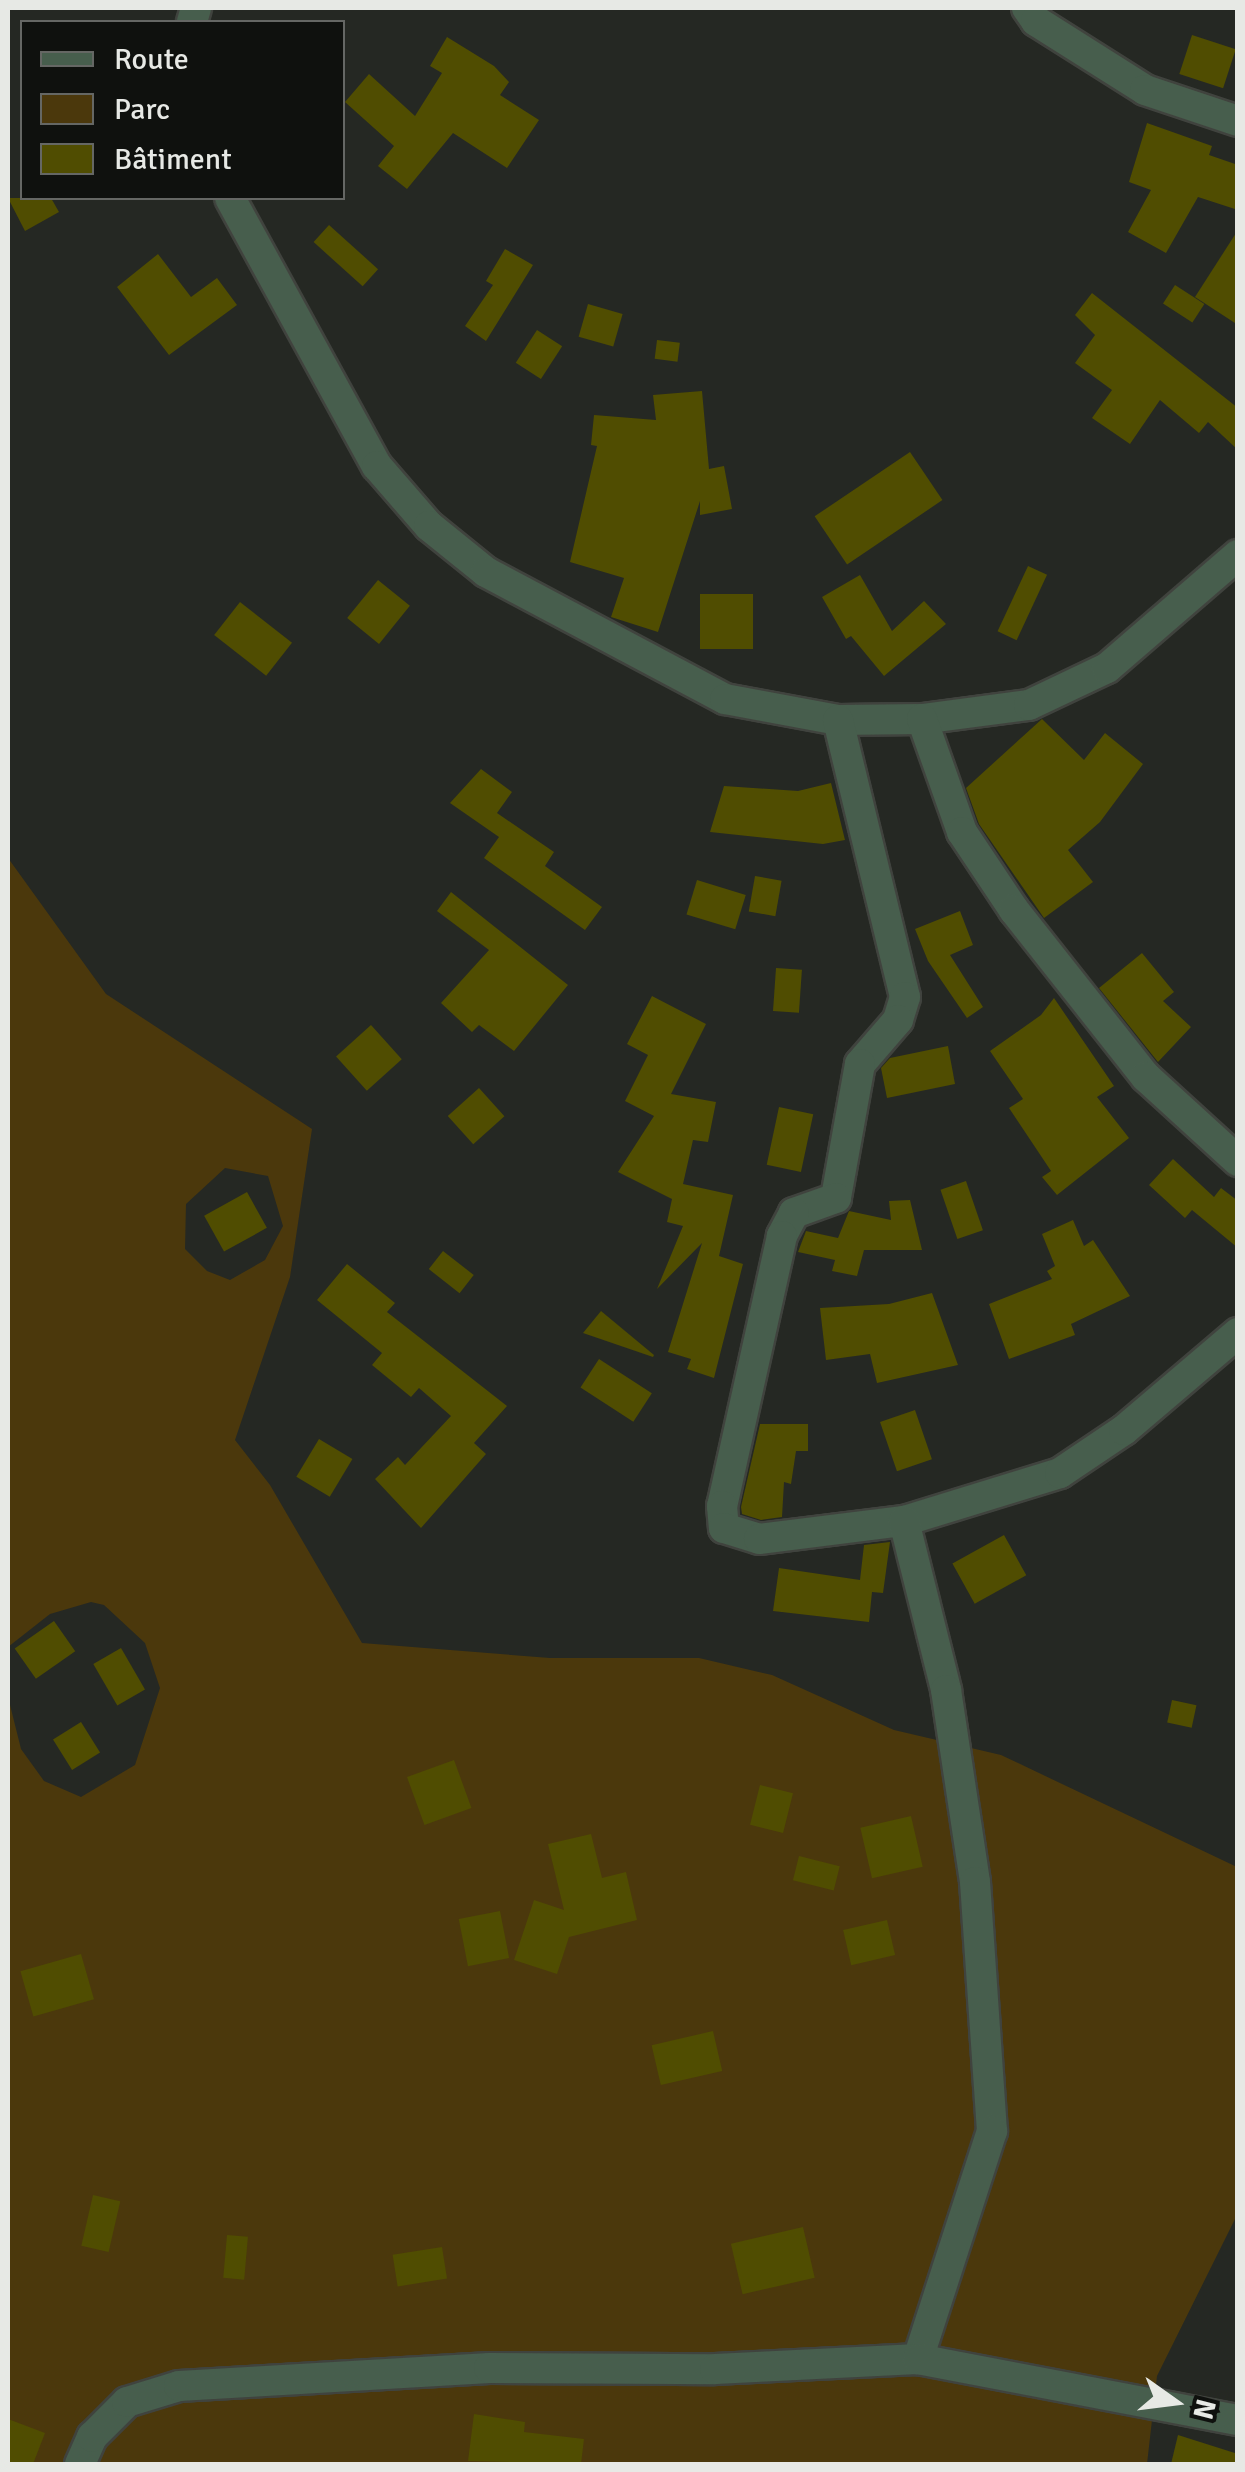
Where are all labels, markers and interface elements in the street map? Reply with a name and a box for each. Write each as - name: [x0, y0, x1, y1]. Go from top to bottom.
- legend: [20, 20, 345, 200]
- text: Route: [114, 41, 189, 78]
- text: Parc: [114, 91, 170, 128]
- text: Bâtiment: [114, 141, 232, 178]
- north arrow: [1125, 2352, 1225, 2452]
- text: N: [1185, 2396, 1223, 2423]

